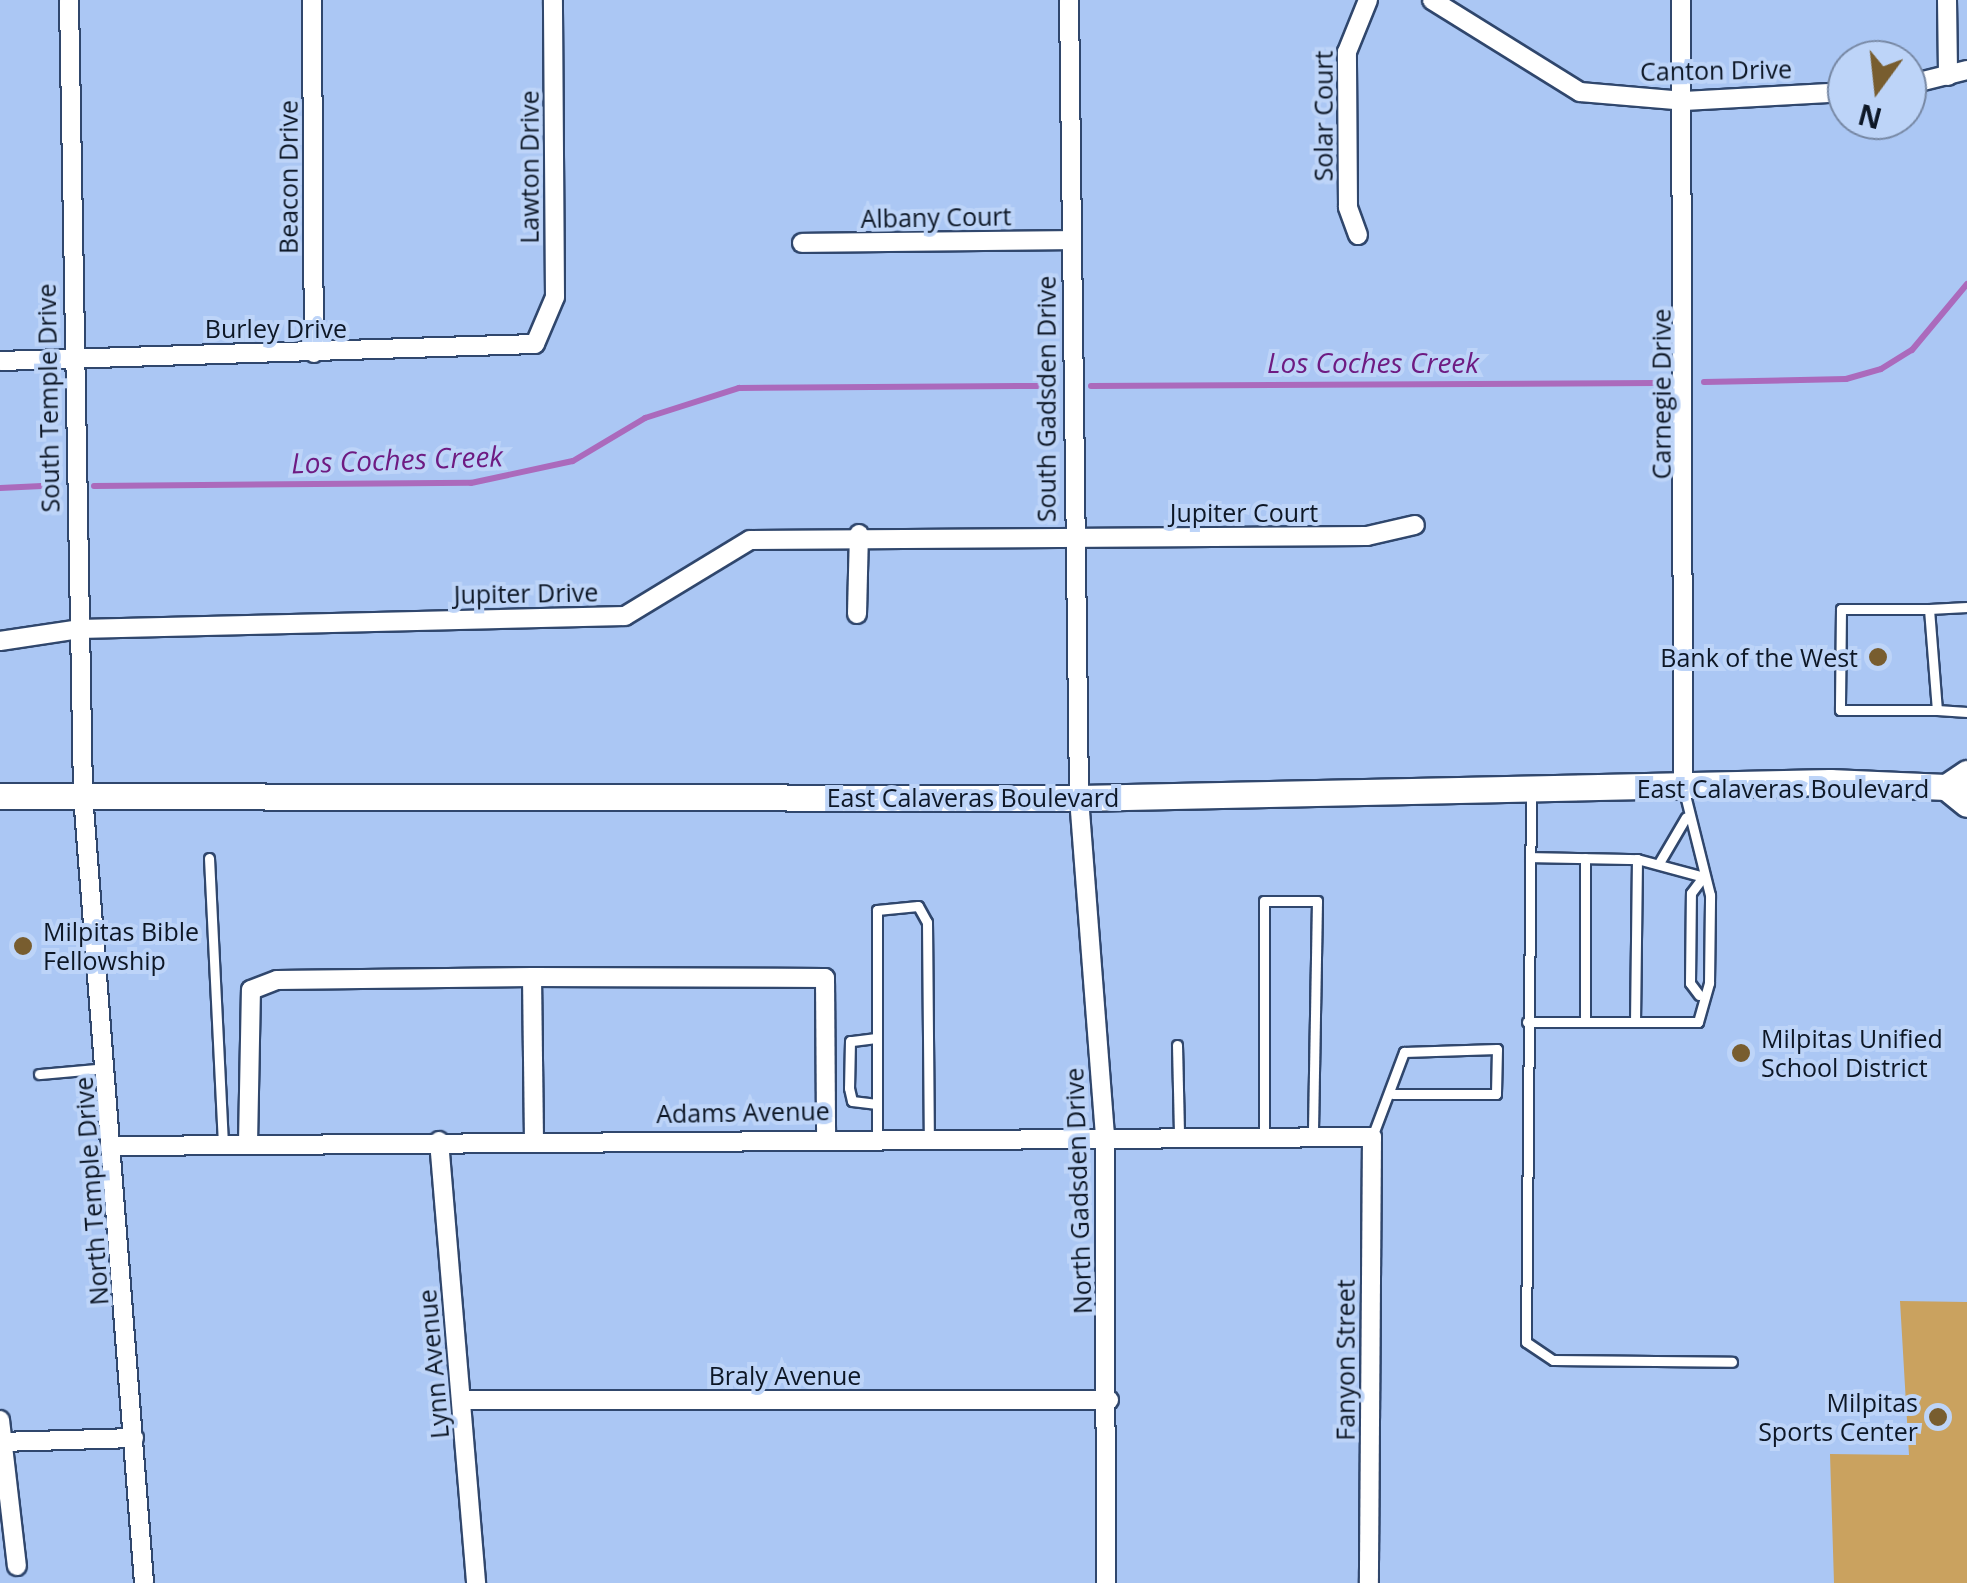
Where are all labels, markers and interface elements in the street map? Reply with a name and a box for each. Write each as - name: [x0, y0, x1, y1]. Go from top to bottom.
- north arrow: [1827, 40, 1927, 140]
- street label: Solar Court: [1308, 51, 1338, 181]
- street label: Canton Drive: [1640, 54, 1792, 86]
- street label: Lawton Drive: [514, 90, 544, 244]
- text: N: [1854, 96, 1886, 138]
- street label: Beacon Drive: [273, 100, 303, 254]
- street label: Albany Court: [860, 201, 1012, 233]
- street label: South Gadsden Drive: [1031, 276, 1061, 522]
- street label: South Temple Drive: [31, 283, 65, 513]
- street label: Carnegie Drive: [1646, 309, 1676, 479]
- street label: Burley Drive: [205, 313, 347, 343]
- water label: Los Coches Creek: [1267, 345, 1479, 379]
- water label: Los Coches Creek: [290, 439, 504, 479]
- street label: Jupiter Court: [1170, 497, 1318, 527]
- street label: Jupiter Drive: [453, 577, 599, 609]
- place label: Bank of the West: [1660, 642, 1858, 672]
- marker: Bank of the West: [1867, 646, 1889, 668]
- street label: East Calaveras Boulevard: [1637, 773, 1929, 803]
- street label: East Calaveras Boulevard: [827, 782, 1119, 812]
- place label: Milpitas Bible Fellowship: [43, 917, 199, 976]
- marker: Milpitas Bible Fellowship: [12, 935, 34, 957]
- place label: Milpitas Unified School District: [1761, 1024, 1943, 1083]
- marker: Milpitas Unified School District: [1730, 1042, 1752, 1064]
- street label: North Gadsden Drive: [1059, 1067, 1097, 1315]
- street label: North Temple Drive: [68, 1076, 114, 1306]
- street label: Adams Avenue: [656, 1095, 830, 1129]
- street label: Fanyon Street: [1330, 1279, 1360, 1441]
- street label: Lynn Avenue: [412, 1288, 454, 1440]
- street label: Braly Avenue: [709, 1360, 861, 1390]
- place label: Milpitas Sports Center: [1758, 1388, 1918, 1447]
- marker: Milpitas Sports Center: [1927, 1406, 1949, 1428]

